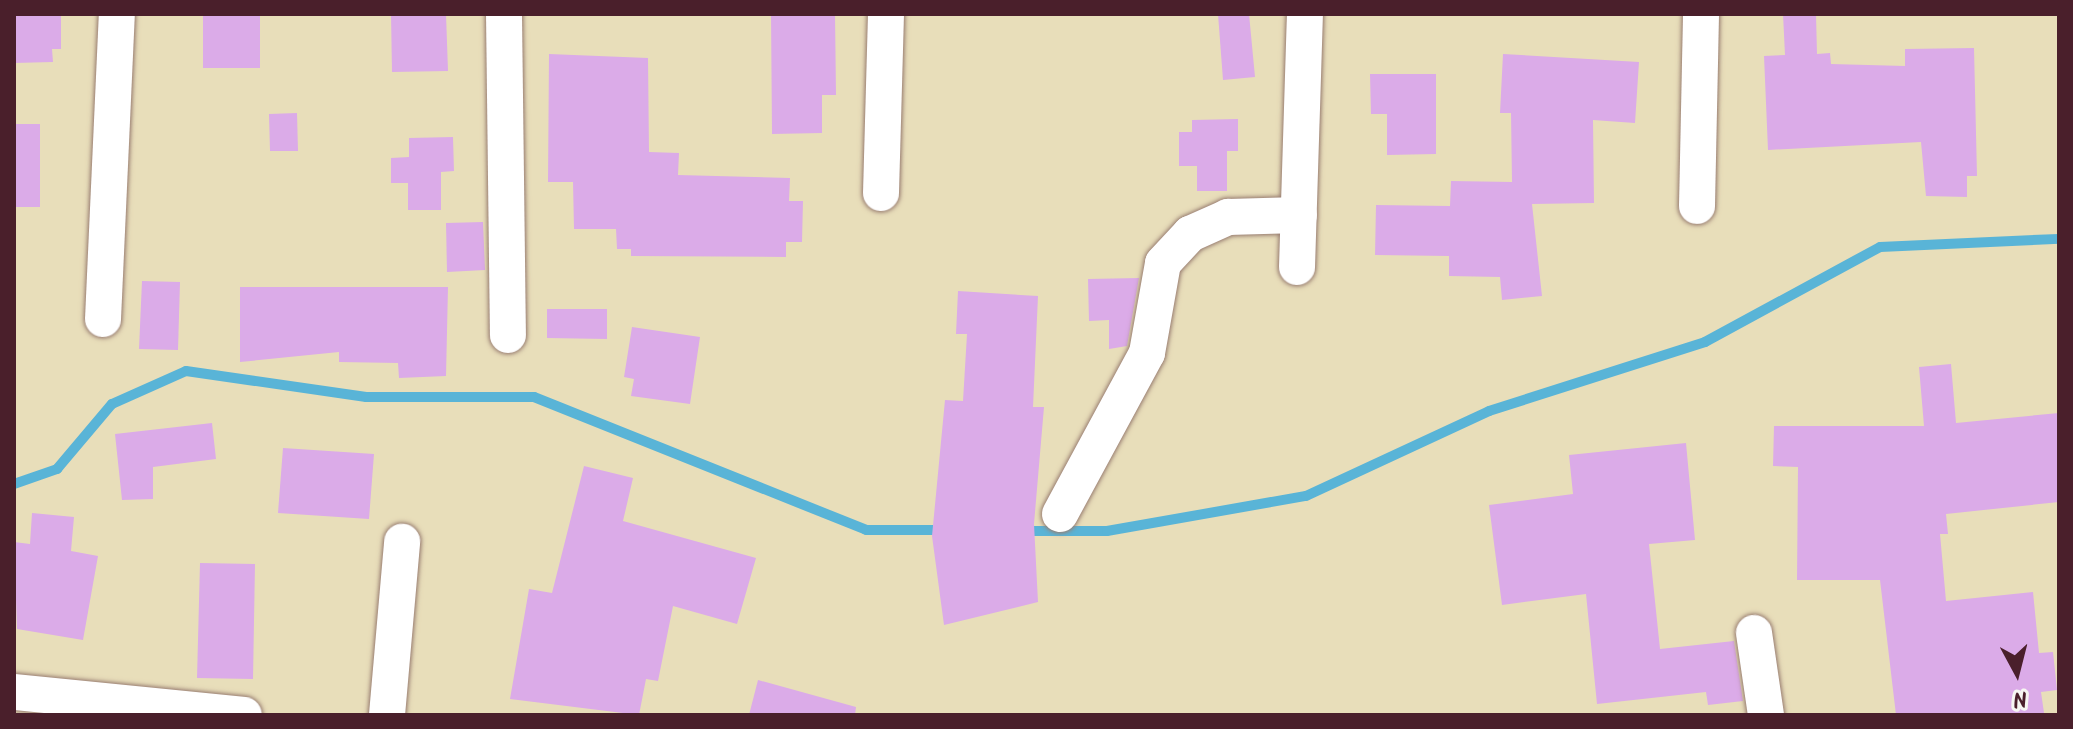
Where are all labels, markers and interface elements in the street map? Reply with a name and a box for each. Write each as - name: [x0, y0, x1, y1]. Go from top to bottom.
- north arrow: [1977, 633, 2057, 713]
- text: N: [2011, 679, 2029, 716]

